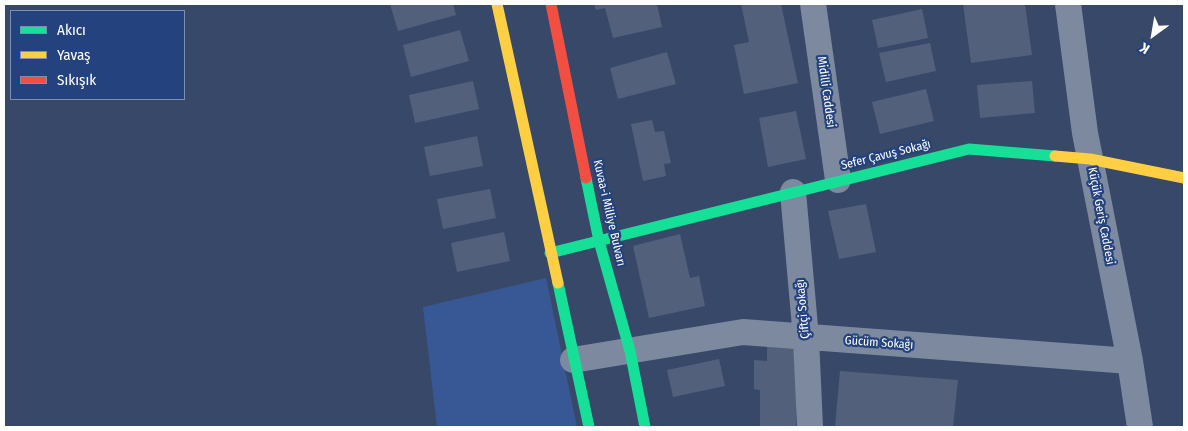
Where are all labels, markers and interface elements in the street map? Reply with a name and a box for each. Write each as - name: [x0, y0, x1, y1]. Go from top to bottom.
- legend: [10, 10, 185, 100]
- north arrow: [1128, 10, 1178, 60]
- text: Akıcı: [57, 21, 86, 39]
- text: K: [1137, 39, 1153, 58]
- text: Yavaş: [57, 46, 91, 64]
- street label: Midilli Caddesi: [814, 55, 838, 129]
- text: Sıkışık: [57, 71, 96, 89]
- street label: Sefer Çavuş Sokağı: [840, 137, 932, 173]
- street label: Kuvaa-i Milliye Bulvarı: [590, 158, 628, 268]
- street label: Küçük Geriş Caddesi: [1084, 166, 1118, 266]
- street label: Çiftçi Sokağı: [793, 279, 813, 339]
- street label: Gücüm Sokağı: [844, 333, 914, 353]

